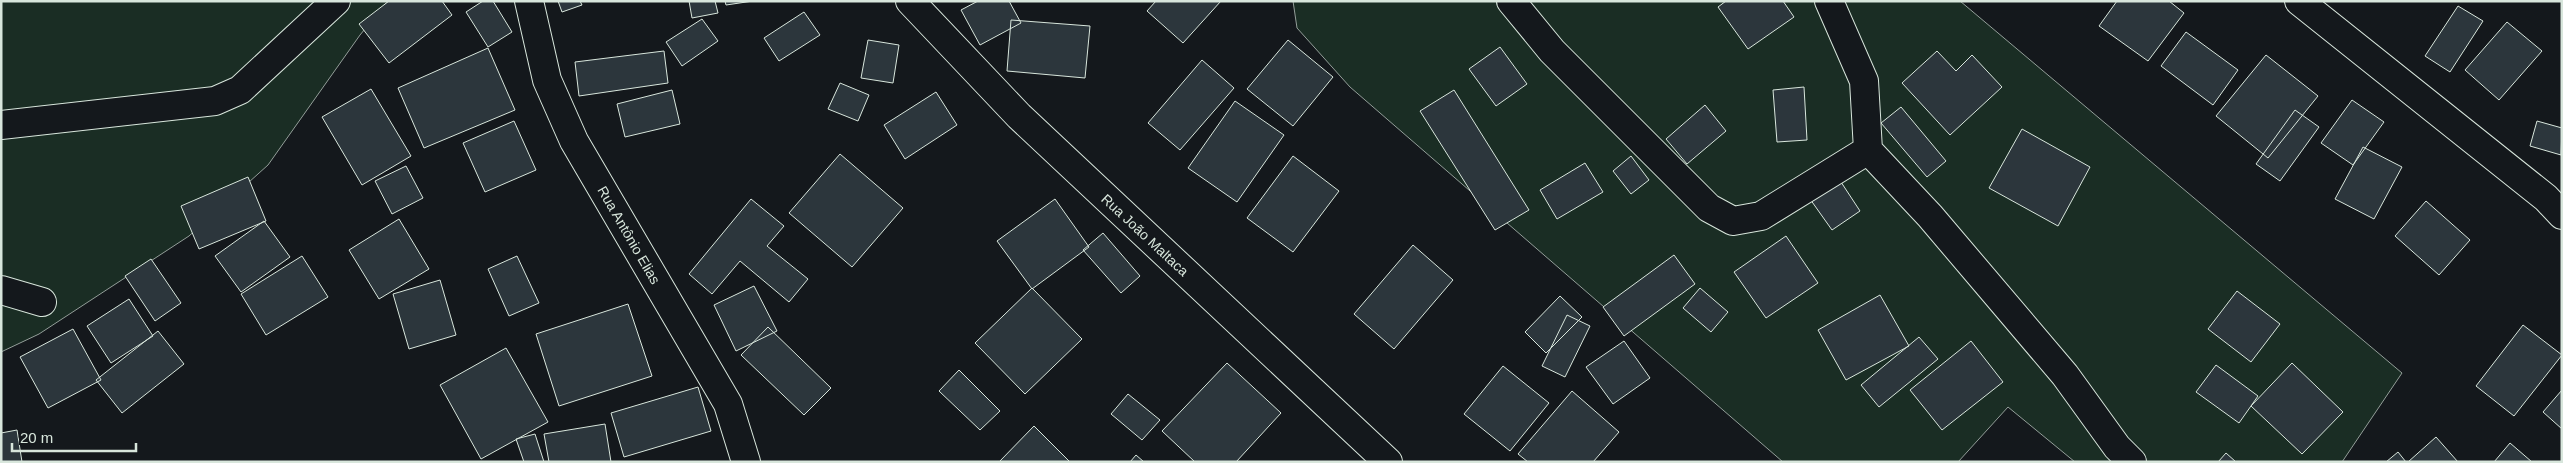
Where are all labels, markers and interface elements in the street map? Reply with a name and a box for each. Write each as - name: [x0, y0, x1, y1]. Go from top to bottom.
- street label: Rua Antônio Elias: [594, 183, 664, 287]
- street label: Rua João Maltaca: [1098, 191, 1192, 279]
- scale bar: [12, 420, 136, 452]
- text: 20 m: [20, 429, 53, 446]

